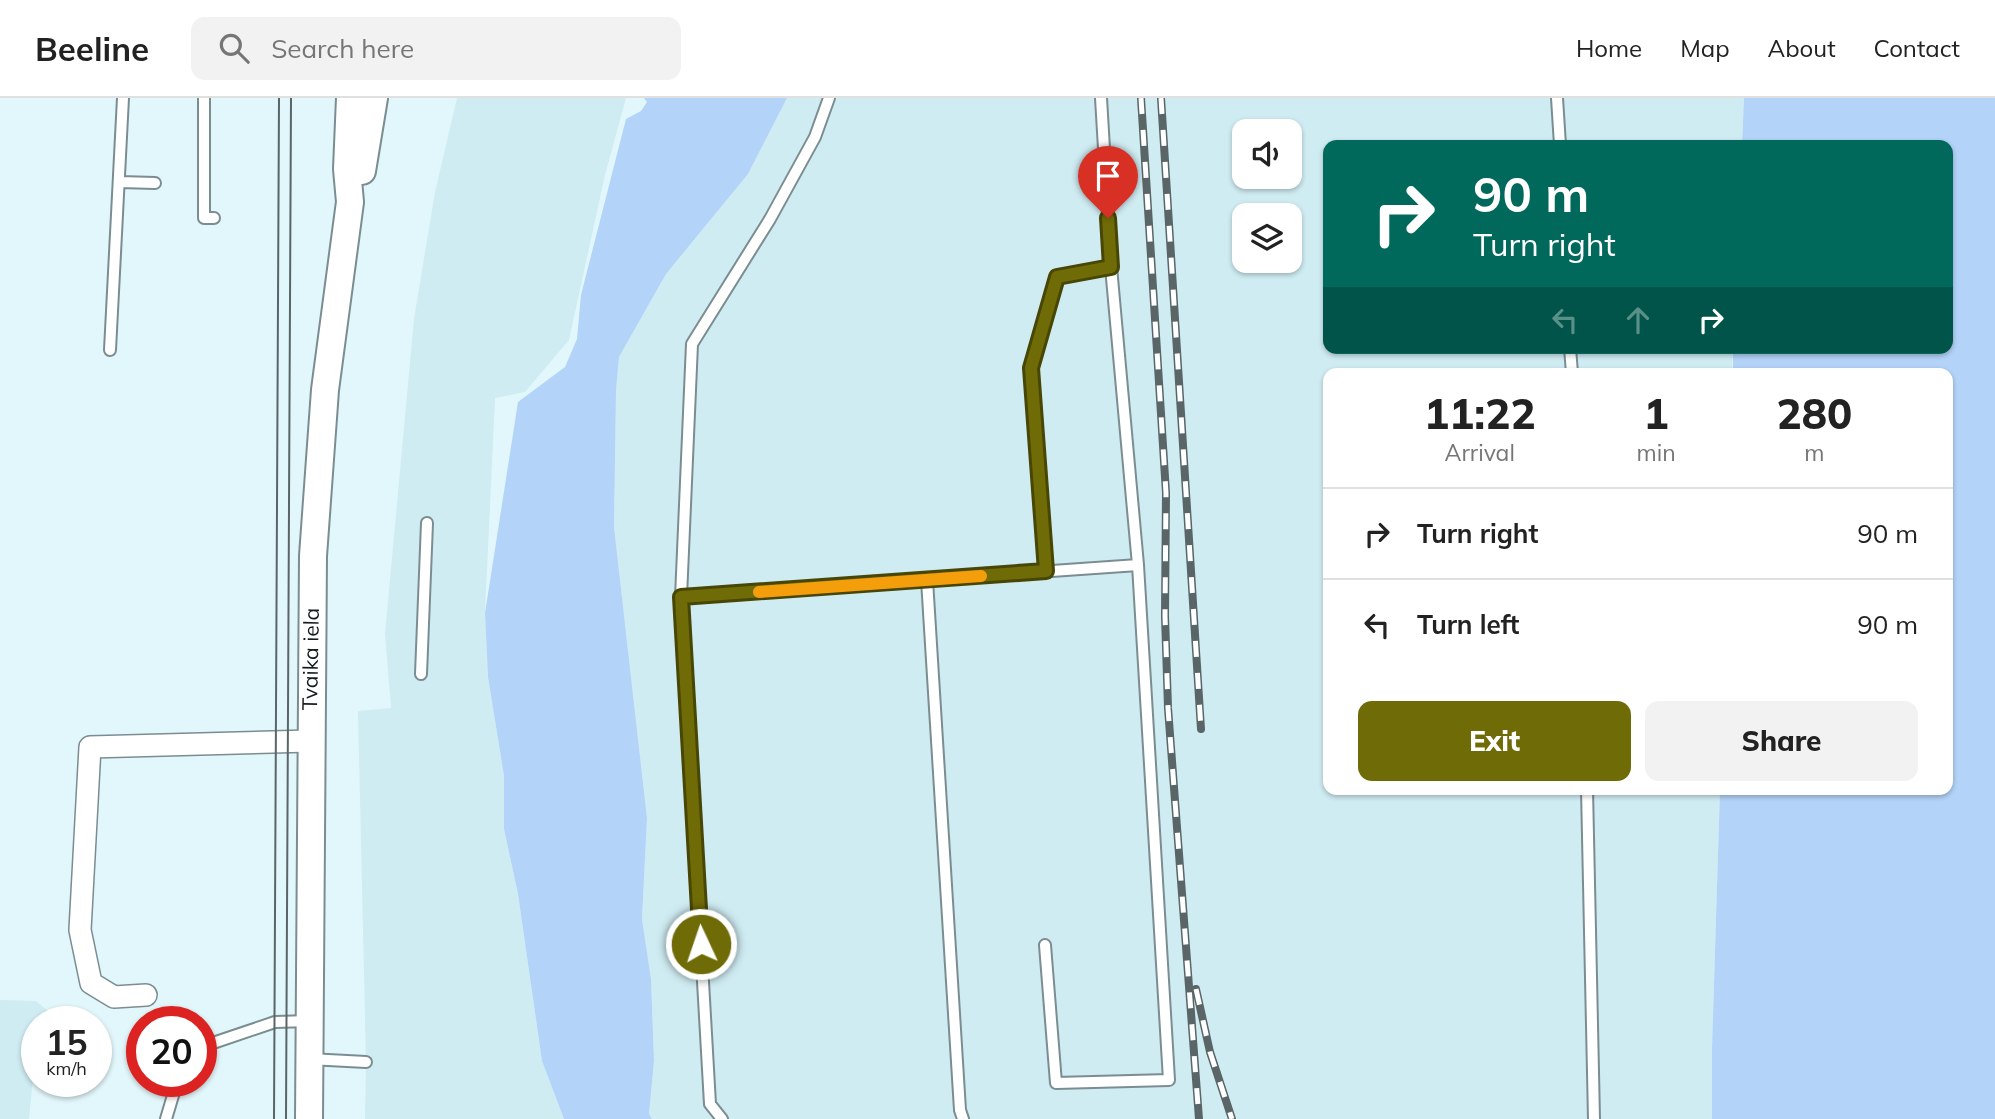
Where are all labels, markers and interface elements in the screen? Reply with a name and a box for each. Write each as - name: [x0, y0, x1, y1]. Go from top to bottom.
- search box: [191, 17, 681, 80]
- text: Beeline: [35, 28, 149, 69]
- icon: search: [215, 29, 253, 67]
- text: Search here: [271, 32, 414, 65]
- text: Home: [1576, 33, 1642, 63]
- text: Map: [1680, 33, 1730, 63]
- text: About: [1768, 33, 1836, 63]
- text: Contact: [1874, 33, 1960, 63]
- map controls: [1232, 119, 1302, 273]
- button: sound: [1232, 119, 1302, 189]
- pin: [1078, 146, 1138, 218]
- icon: arrive: [1089, 157, 1127, 195]
- text: 90 m: [1473, 163, 1589, 224]
- icon: right: [1358, 168, 1449, 259]
- button: layers: [1232, 203, 1302, 273]
- text: Turn right: [1473, 224, 1616, 264]
- icon: left: [1546, 301, 1584, 339]
- icon: ahead: [1619, 301, 1657, 339]
- icon: right: [1692, 301, 1730, 339]
- text: 11:22: [1424, 387, 1536, 440]
- text: 1: [1643, 387, 1669, 440]
- text: 280: [1777, 387, 1852, 440]
- text: Arrival: [1445, 438, 1515, 467]
- text: min: [1636, 438, 1676, 467]
- text: m: [1804, 438, 1824, 467]
- icon: right: [1358, 515, 1396, 553]
- text: Turn right: [1417, 517, 1538, 550]
- text: 90 m: [1857, 517, 1918, 550]
- icon: left: [1358, 606, 1396, 644]
- street label: Tvaika iela: [296, 607, 324, 711]
- text: Turn left: [1417, 608, 1519, 641]
- text: 90 m: [1857, 608, 1918, 641]
- button: Exit: [1358, 701, 1631, 781]
- button: Share: [1645, 701, 1918, 781]
- position arrow: [664, 907, 738, 981]
- speed limit sign: 20: [126, 1006, 217, 1097]
- text: 15: [45, 1020, 88, 1064]
- text: km/h: [46, 1057, 87, 1080]

